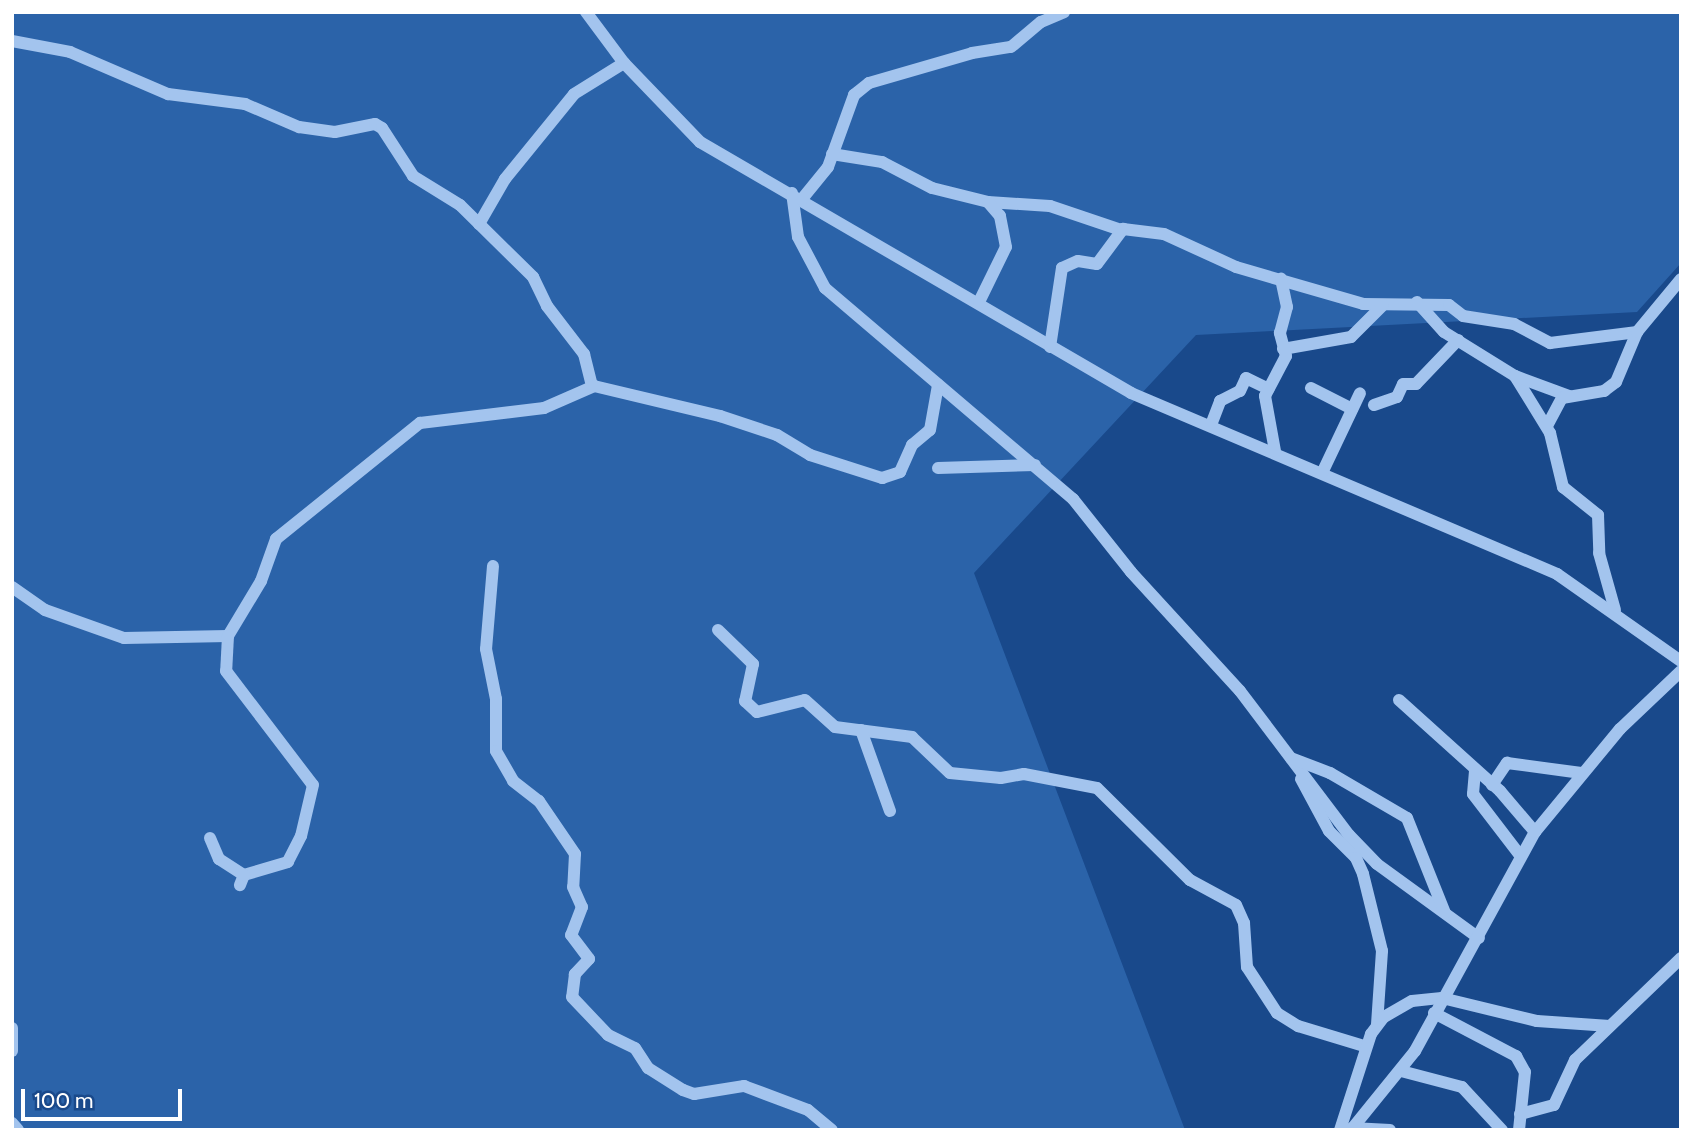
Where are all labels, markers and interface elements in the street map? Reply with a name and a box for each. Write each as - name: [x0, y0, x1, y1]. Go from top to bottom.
- scale bar: [24, 1076, 186, 1120]
- text: 100 m: [34, 1088, 93, 1113]

